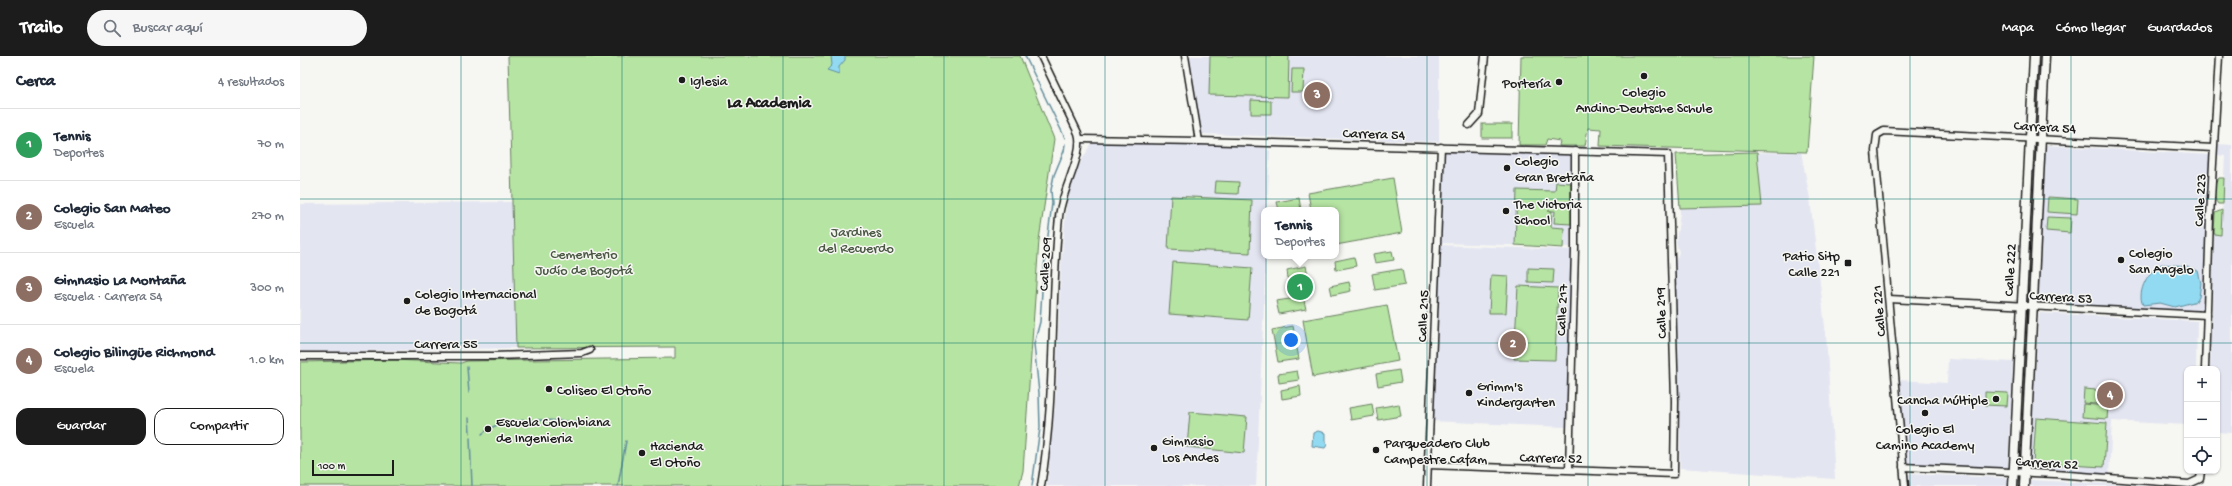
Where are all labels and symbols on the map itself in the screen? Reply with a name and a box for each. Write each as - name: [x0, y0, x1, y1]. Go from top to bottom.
- marker: Colegio Andino-Deutsche Schule: [1639, 71, 1649, 81]
- place label: Iglesia: [690, 74, 729, 91]
- marker: Iglesia: [677, 75, 687, 85]
- place label: Portería: [1501, 76, 1552, 93]
- marker: Portería: [1554, 77, 1564, 87]
- pin: 3: [1304, 80, 1330, 110]
- place label: Colegio Andino-Deutsche Schule: [1576, 85, 1713, 118]
- district label: La Academia: [727, 95, 812, 114]
- street label: Carrera 54: [2013, 118, 2077, 139]
- street label: Carrera 54: [1342, 126, 1406, 145]
- place label: Colegio Gran Bretaña: [1515, 154, 1595, 187]
- marker: Colegio Gran Bretaña: [1502, 163, 1512, 173]
- street label: Calle 223: [2192, 173, 2211, 227]
- place label: The Victoria School: [1513, 197, 1583, 230]
- marker: The Victoria School: [1501, 206, 1511, 216]
- park label: Jardines del Recuerdo: [818, 225, 894, 258]
- street label: Calle 209: [1037, 237, 1056, 291]
- street label: Calle 222: [2002, 243, 2021, 297]
- place label: Colegio San Angelo: [2129, 246, 2194, 279]
- park label: Cementerio Judío de Bogotá: [535, 247, 634, 280]
- place label: Patio Sitp Calle 221: [1782, 249, 1840, 282]
- marker: Colegio San Angelo: [2116, 255, 2126, 265]
- marker: Patio Sitp Calle 221: [1843, 258, 1853, 268]
- pin: 1: [1287, 272, 1313, 302]
- street label: Calle 217: [1554, 283, 1573, 336]
- street label: Calle 221: [1870, 284, 1891, 337]
- place label: Colegio Internacional de Bogotá: [415, 287, 537, 320]
- street label: Calle 219: [1653, 287, 1672, 339]
- street label: Carrera 53: [2029, 288, 2093, 309]
- street label: Calle 215: [1415, 290, 1434, 342]
- marker: Colegio Internacional de Bogotá: [402, 296, 412, 306]
- pin: 2: [1500, 329, 1526, 359]
- your location: [1281, 330, 1301, 350]
- street label: Carrera 55: [414, 337, 478, 354]
- place label: Grimm's Kindergarten: [1477, 379, 1555, 412]
- pin: 4: [2097, 380, 2123, 410]
- place label: Coliseo El Otoño: [557, 383, 651, 400]
- marker: Coliseo El Otoño: [544, 384, 554, 394]
- marker: Grimm's Kindergarten: [1464, 388, 1474, 398]
- place label: Cancha Múltiple: [1897, 393, 1989, 410]
- marker: Cancha Múltiple: [1991, 394, 2001, 404]
- marker: Colegio El Camino Academy: [1920, 408, 1930, 418]
- place label: Escuela Colombiana de Ingenieria: [496, 415, 612, 448]
- place label: Colegio El Camino Academy: [1876, 422, 1974, 455]
- marker: Escuela Colombiana de Ingenieria: [483, 424, 493, 434]
- place label: Gimnasio Los Andes: [1162, 434, 1219, 467]
- place label: Parqueadero Club Campestre Cafam: [1383, 436, 1491, 469]
- place label: Hacienda El Otoño: [650, 439, 705, 472]
- marker: Gimnasio Los Andes: [1149, 443, 1159, 453]
- marker: Parqueadero Club Campestre Cafam: [1371, 445, 1381, 455]
- marker: Hacienda El Otoño: [637, 448, 647, 458]
- street label: Carrera 52: [1519, 450, 1583, 469]
- street label: Carrera 52: [2015, 454, 2079, 475]
- scale bar: [312, 458, 394, 477]

